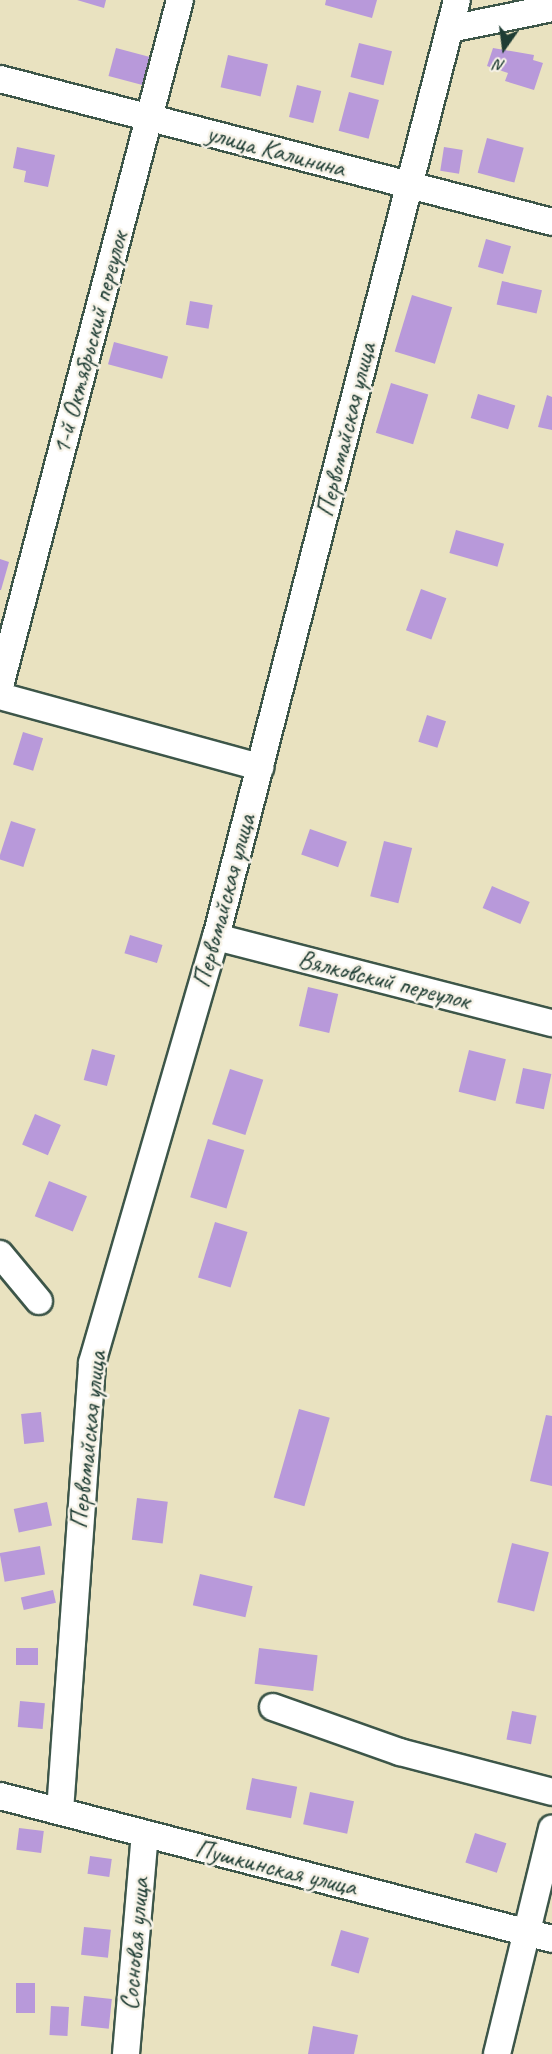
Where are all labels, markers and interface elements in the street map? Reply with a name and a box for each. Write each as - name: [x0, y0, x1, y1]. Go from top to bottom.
- north arrow: [474, 18, 534, 78]
- text: N: [492, 55, 507, 76]
- street label: улица Калинина: [203, 117, 349, 185]
- street label: 1-й Октябрьский переулок: [45, 228, 135, 458]
- street label: Первомайская улица: [309, 339, 383, 521]
- street label: Первомайская улица: [186, 810, 262, 992]
- street label: Вялковский переулок: [295, 944, 473, 1016]
- street label: Первомайская улица: [63, 1349, 113, 1531]
- street label: Пушкинская улица: [191, 1833, 361, 1903]
- street label: Сосновая улица: [114, 1876, 156, 2012]

